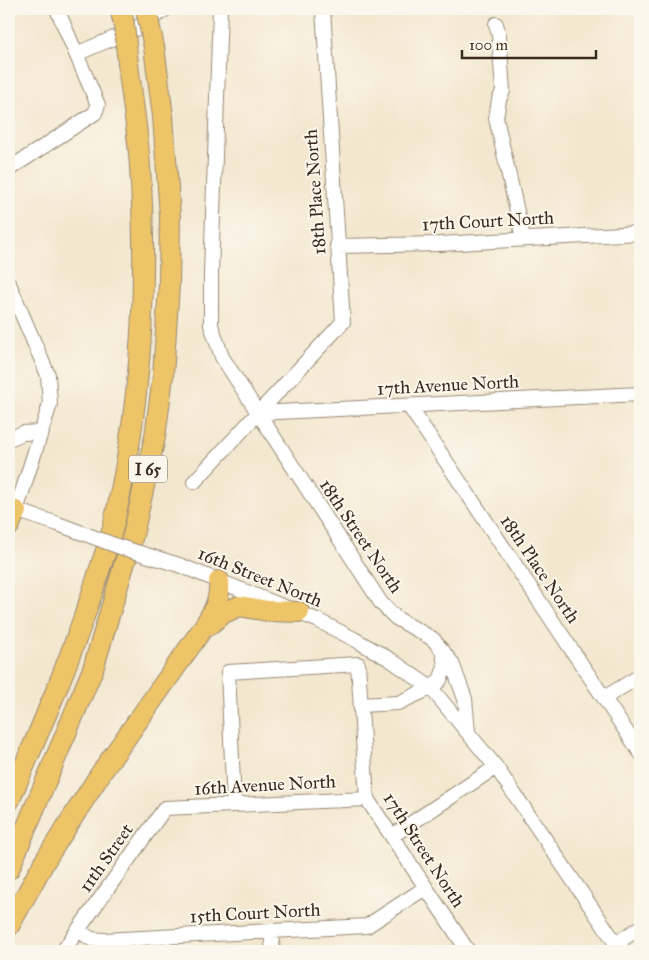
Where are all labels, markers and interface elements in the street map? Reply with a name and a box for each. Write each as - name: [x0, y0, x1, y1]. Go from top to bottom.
- scale bar: [462, 28, 595, 60]
- text: 100 m: [469, 36, 509, 54]
- street label: 18th Place North: [300, 128, 330, 256]
- street label: 17th Court North: [421, 207, 555, 235]
- street label: 17th Avenue North: [376, 370, 520, 400]
- road number: I 65: [129, 456, 167, 482]
- street label: 18th Street North: [315, 475, 407, 597]
- street label: 18th Place North: [496, 511, 584, 627]
- street label: 16th Street North: [195, 542, 325, 612]
- street label: 16th Avenue North: [194, 770, 336, 800]
- street label: 17th Street North: [379, 788, 469, 912]
- street label: 11th Street: [74, 819, 138, 897]
- street label: 15th Court North: [189, 899, 321, 927]

